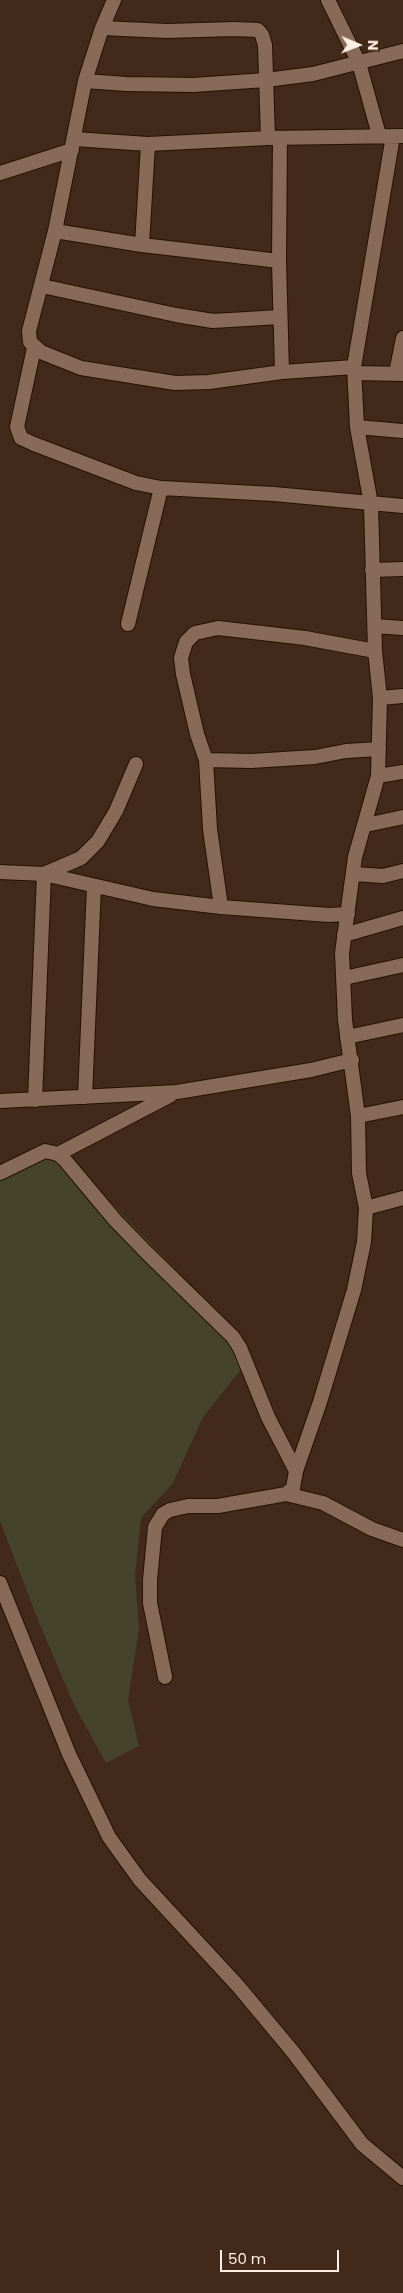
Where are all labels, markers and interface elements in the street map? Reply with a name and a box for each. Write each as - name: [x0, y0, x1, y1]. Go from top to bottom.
- north arrow: [333, 20, 383, 70]
- text: N: [363, 40, 383, 51]
- scale bar: [223, 2240, 342, 2272]
- text: 50 m: [228, 2248, 266, 2269]

